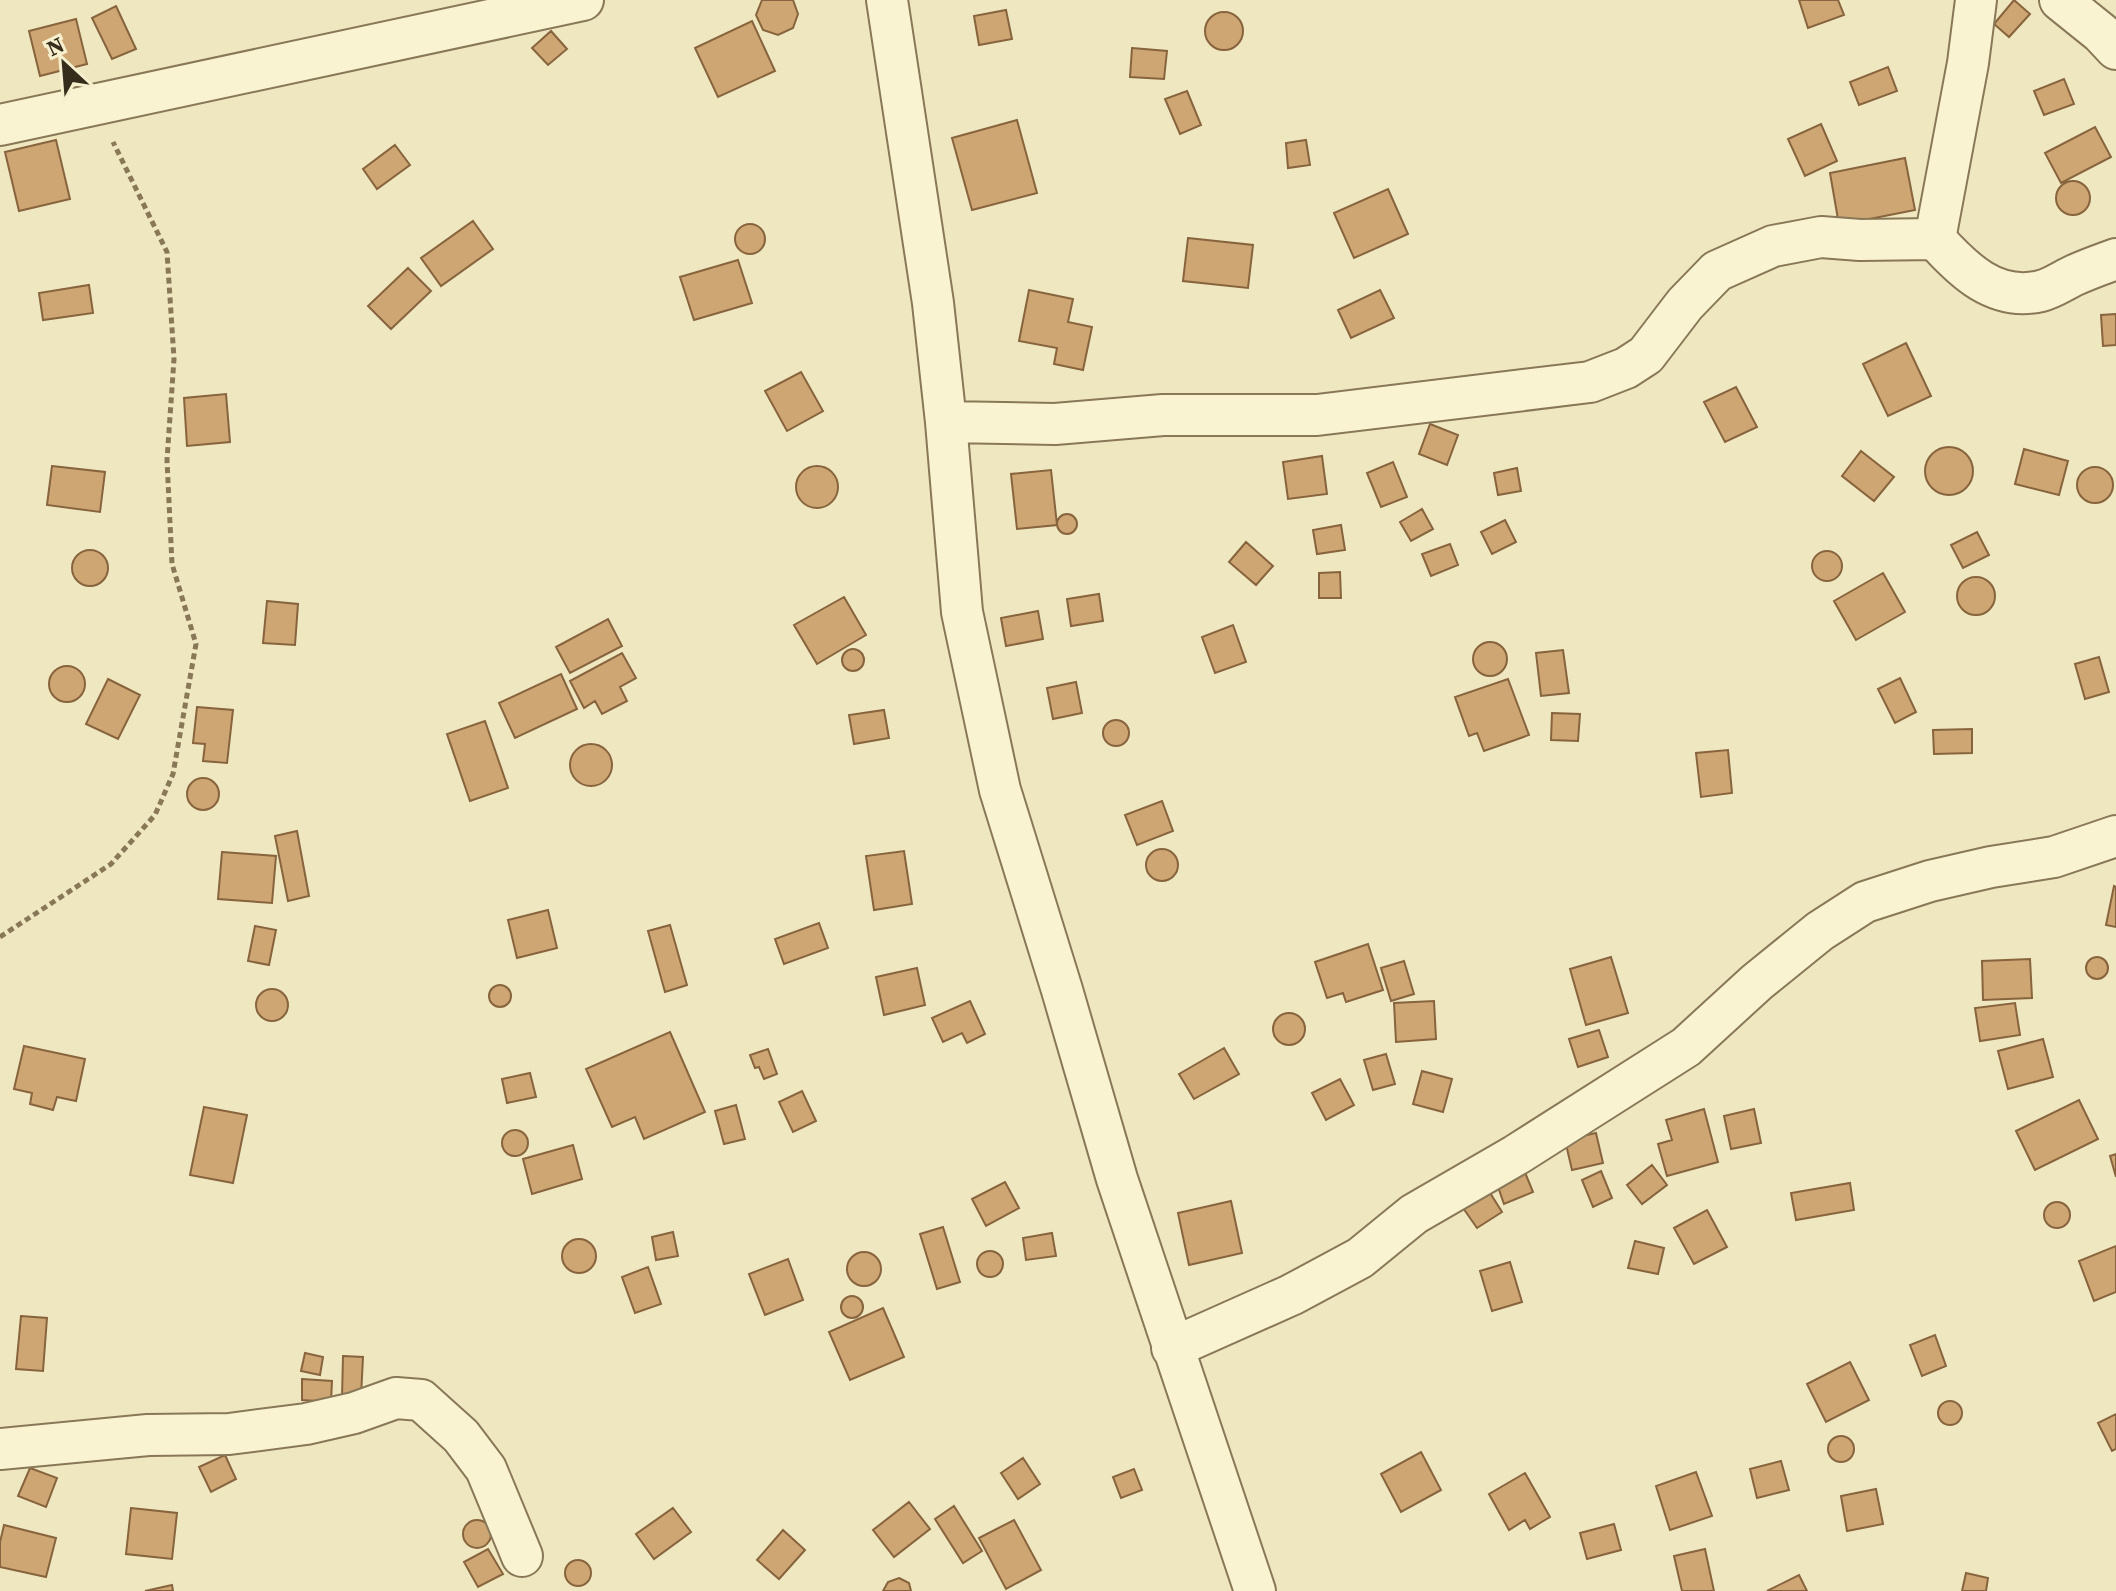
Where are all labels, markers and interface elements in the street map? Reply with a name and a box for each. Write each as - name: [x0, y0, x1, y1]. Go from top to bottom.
- north arrow: [24, 24, 104, 104]
- text: N: [41, 29, 69, 63]

